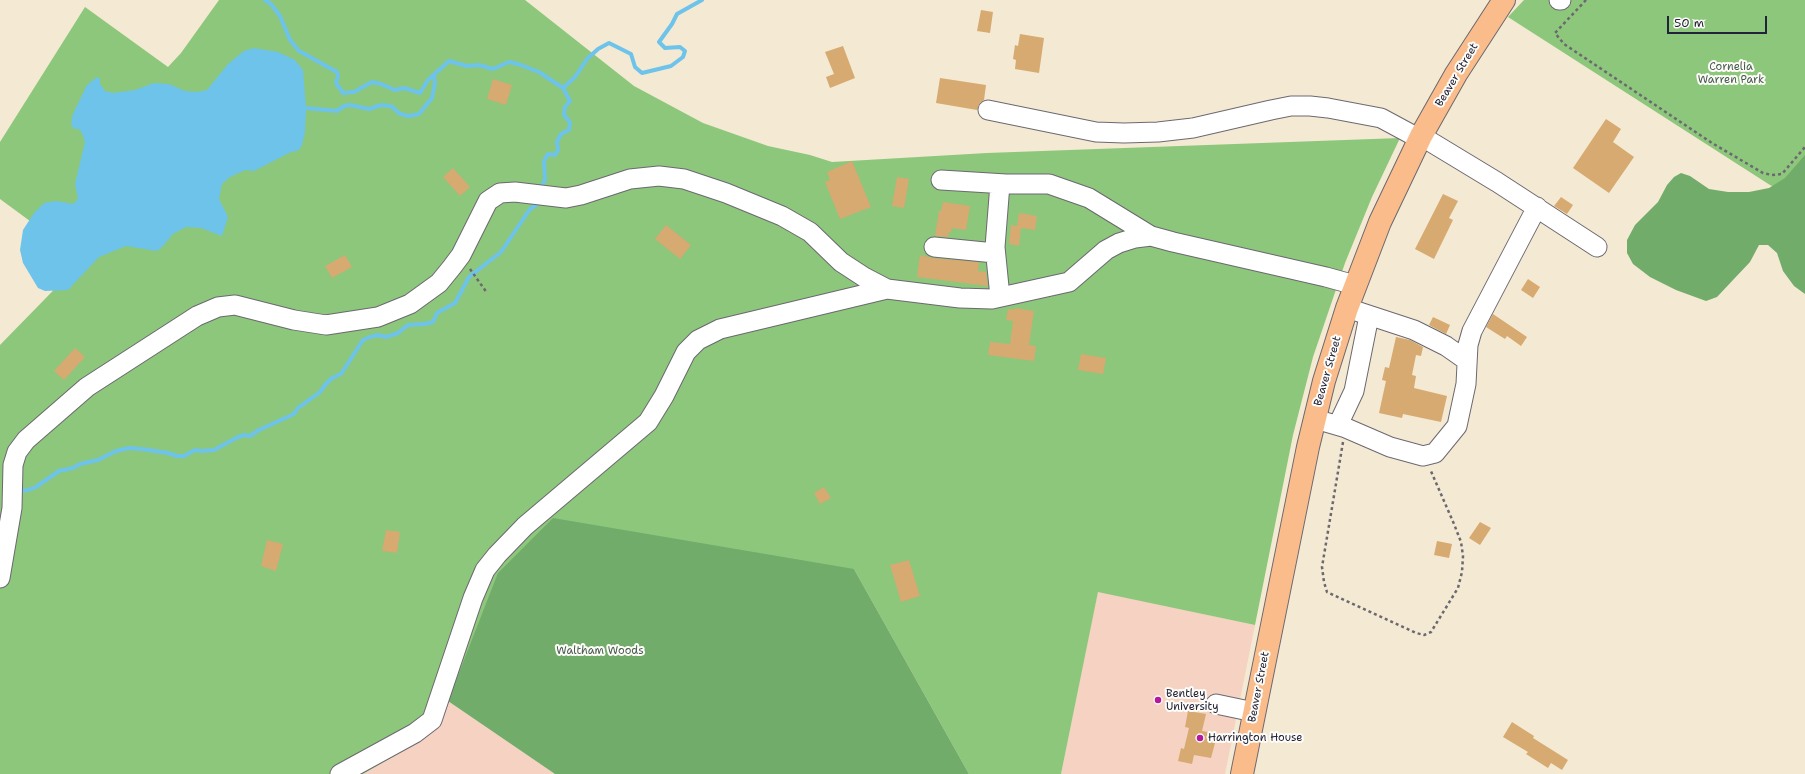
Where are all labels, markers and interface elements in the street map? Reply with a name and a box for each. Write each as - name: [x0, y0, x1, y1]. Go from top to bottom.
- scale bar: [1669, 8, 1769, 34]
- text: 50 m: [1674, 15, 1704, 31]
- street label: Beaver Street: [1433, 41, 1481, 109]
- park label: Cornelia Warren Park: [1698, 60, 1764, 86]
- street label: Beaver Street: [1312, 335, 1344, 407]
- park label: Waltham Woods: [556, 644, 644, 658]
- street label: Beaver Street: [1246, 650, 1272, 724]
- place label: Bentley University: [1166, 687, 1219, 713]
- marker: Bentley University: [1153, 695, 1163, 705]
- place label: Harrington House: [1208, 731, 1302, 745]
- marker: Harrington House: [1195, 733, 1205, 743]

